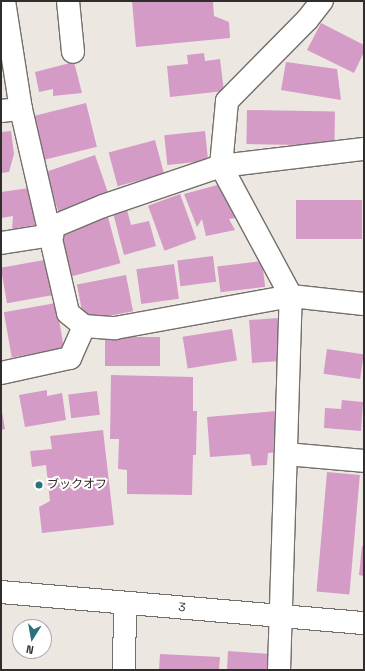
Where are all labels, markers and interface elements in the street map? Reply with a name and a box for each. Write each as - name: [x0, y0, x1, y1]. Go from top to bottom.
- place label: ブックオフ: [47, 478, 107, 492]
- marker: ブックオフ: [34, 480, 44, 490]
- street label: 3: [178, 601, 186, 615]
- north arrow: [12, 619, 52, 659]
- text: N: [25, 642, 35, 657]

